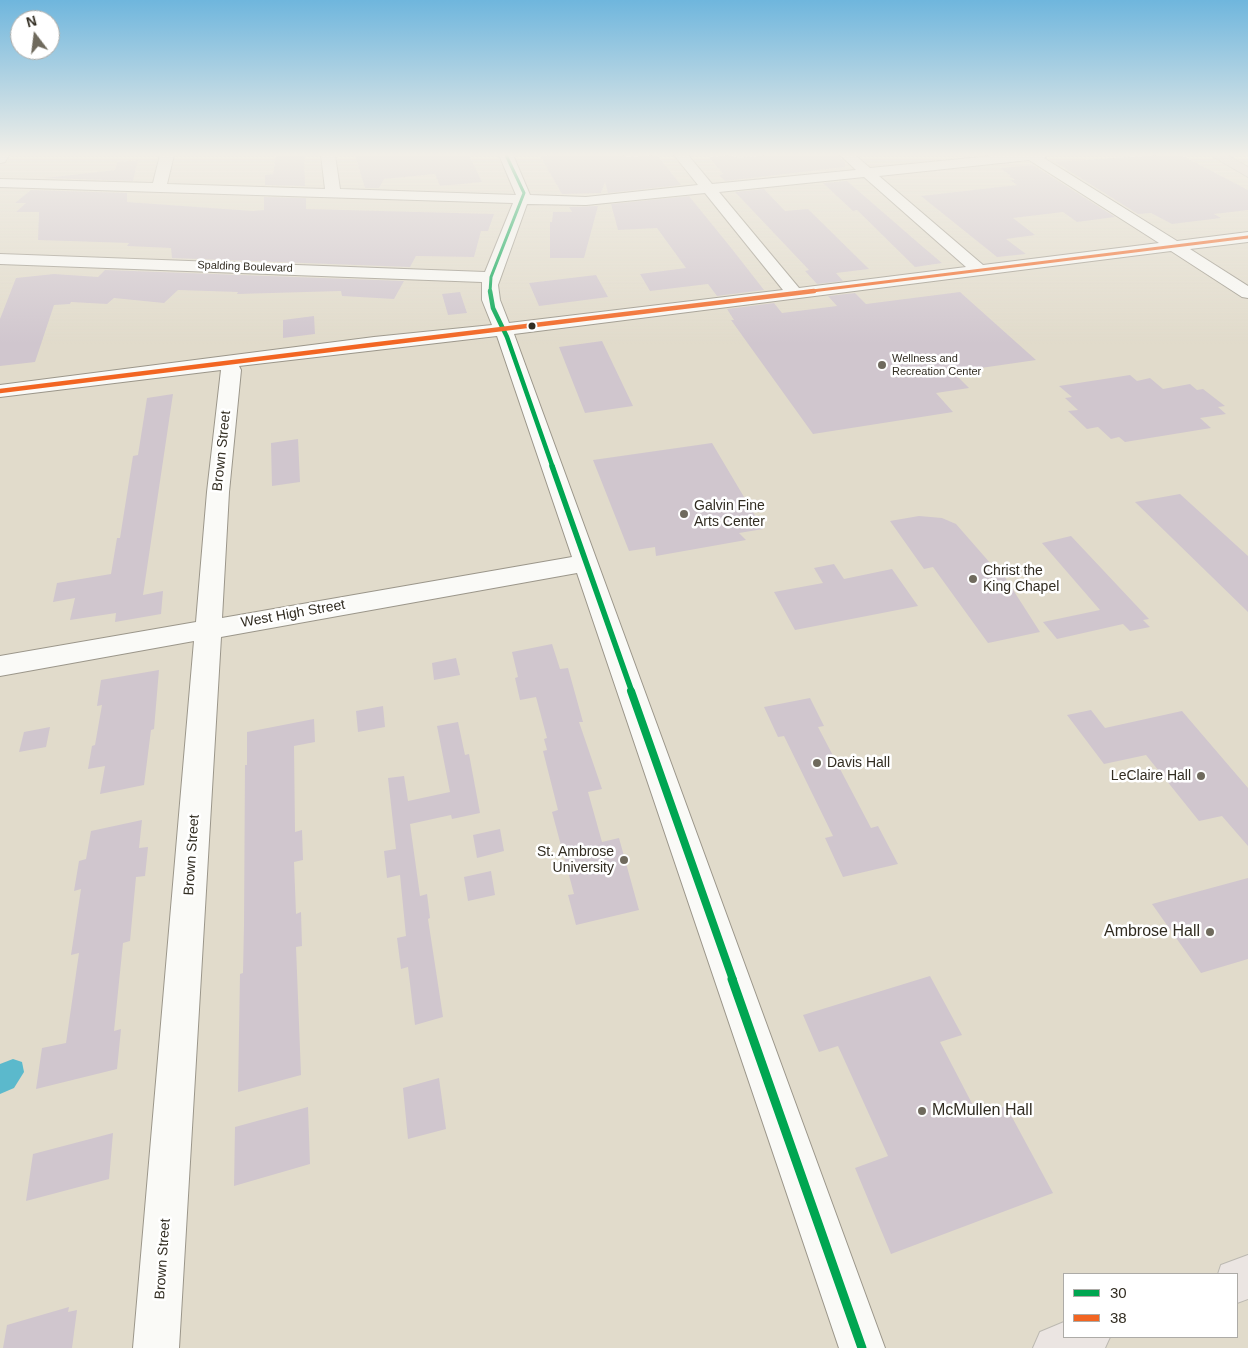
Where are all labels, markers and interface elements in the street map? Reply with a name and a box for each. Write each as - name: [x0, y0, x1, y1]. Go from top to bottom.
- north arrow: [10, 10, 60, 60]
- text: N: [24, 12, 38, 31]
- street label: Spalding Boulevard: [197, 259, 293, 275]
- unlabelled marker: [527, 321, 537, 331]
- place label: Wellness and Recreation Center: [892, 352, 981, 378]
- marker: Wellness and Recreation Center: [876, 359, 888, 371]
- street label: Brown Street: [209, 410, 235, 492]
- place label: Galvin Fine Arts Center: [694, 498, 765, 530]
- marker: Galvin Fine Arts Center: [678, 508, 690, 520]
- place label: Christ the King Chapel: [983, 563, 1059, 596]
- marker: Christ the King Chapel: [967, 573, 979, 585]
- street label: West High Street: [240, 597, 346, 631]
- place label: Davis Hall: [827, 755, 890, 771]
- marker: Davis Hall: [811, 757, 823, 769]
- place label: LeClaire Hall: [1111, 768, 1191, 784]
- marker: LeClaire Hall: [1195, 770, 1207, 782]
- street label: Brown Street: [181, 814, 203, 896]
- place label: St. Ambrose University: [537, 844, 614, 876]
- marker: St. Ambrose University: [618, 854, 630, 866]
- place label: Ambrose Hall: [1104, 922, 1200, 942]
- marker: Ambrose Hall: [1204, 926, 1216, 938]
- place label: McMullen Hall: [932, 1101, 1032, 1121]
- marker: McMullen Hall: [916, 1105, 928, 1117]
- street label: Brown Street: [152, 1218, 174, 1300]
- legend: [1063, 1273, 1238, 1338]
- text: 30: [1110, 1284, 1127, 1301]
- text: 38: [1110, 1309, 1127, 1326]

